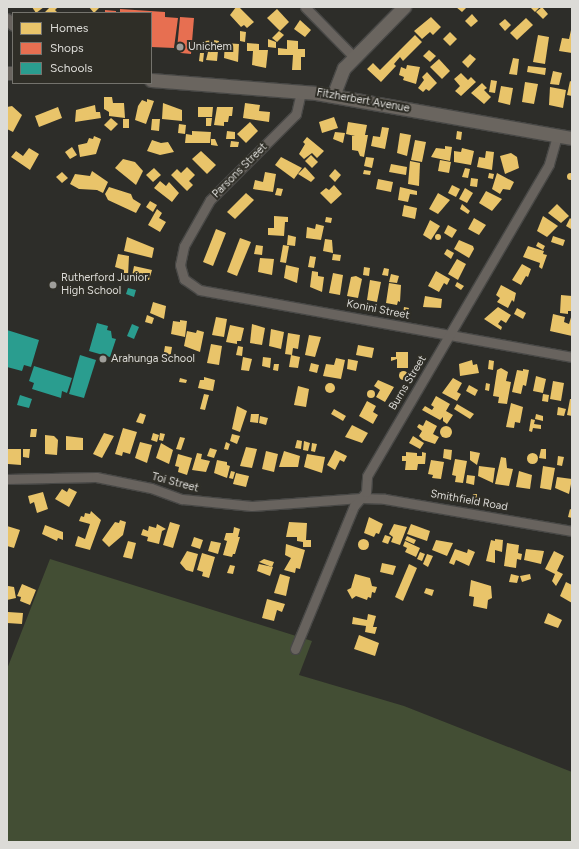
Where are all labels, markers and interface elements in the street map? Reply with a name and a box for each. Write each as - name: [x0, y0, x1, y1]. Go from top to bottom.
- legend: [12, 12, 152, 84]
- text: Homes: [50, 21, 88, 35]
- place label: Unichem: [188, 40, 232, 54]
- text: Shops: [50, 41, 84, 55]
- marker: Unichem: [175, 42, 185, 52]
- text: Schools: [50, 61, 93, 75]
- street label: Fitzherbert Avenue: [315, 86, 411, 116]
- street label: Parsons Street: [210, 141, 270, 201]
- place label: Rutherford Junior High School: [61, 272, 148, 298]
- marker: Rutherford Junior High School: [48, 280, 58, 290]
- street label: Konini Street: [345, 297, 411, 323]
- place label: Arahunga School: [111, 352, 195, 366]
- street label: Burns Street: [387, 353, 429, 413]
- marker: Arahunga School: [98, 354, 108, 364]
- street label: Toi Street: [150, 470, 200, 496]
- street label: Smithfield Road: [429, 488, 509, 514]

